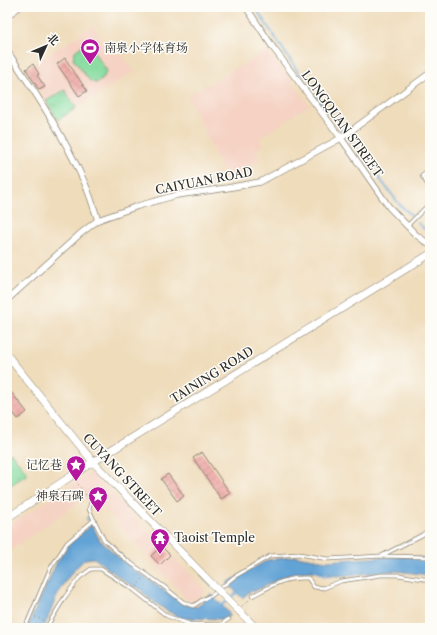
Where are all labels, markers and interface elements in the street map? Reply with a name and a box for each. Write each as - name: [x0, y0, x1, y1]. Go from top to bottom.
- north arrow: [26, 26, 66, 66]
- text: 北: [44, 30, 62, 48]
- sports icon: 南泉小学体育场: [79, 37, 101, 65]
- place label: 南泉小学体育场: [104, 40, 188, 55]
- street label: LONGQUAN STREET: [299, 67, 386, 180]
- street label: CAIYUAN ROAD: [154, 164, 254, 197]
- street label: TAINING ROAD: [167, 343, 256, 406]
- street label: CUYANG STREET: [80, 430, 165, 519]
- place icon: 记忆巷: [65, 454, 87, 482]
- place label: 记忆巷: [26, 457, 62, 472]
- place icon: 神泉石碑: [87, 485, 109, 513]
- place label: 神泉石碑: [36, 488, 84, 503]
- temple icon: Taoist Temple: [149, 527, 171, 555]
- place label: Taoist Temple: [174, 530, 255, 545]

